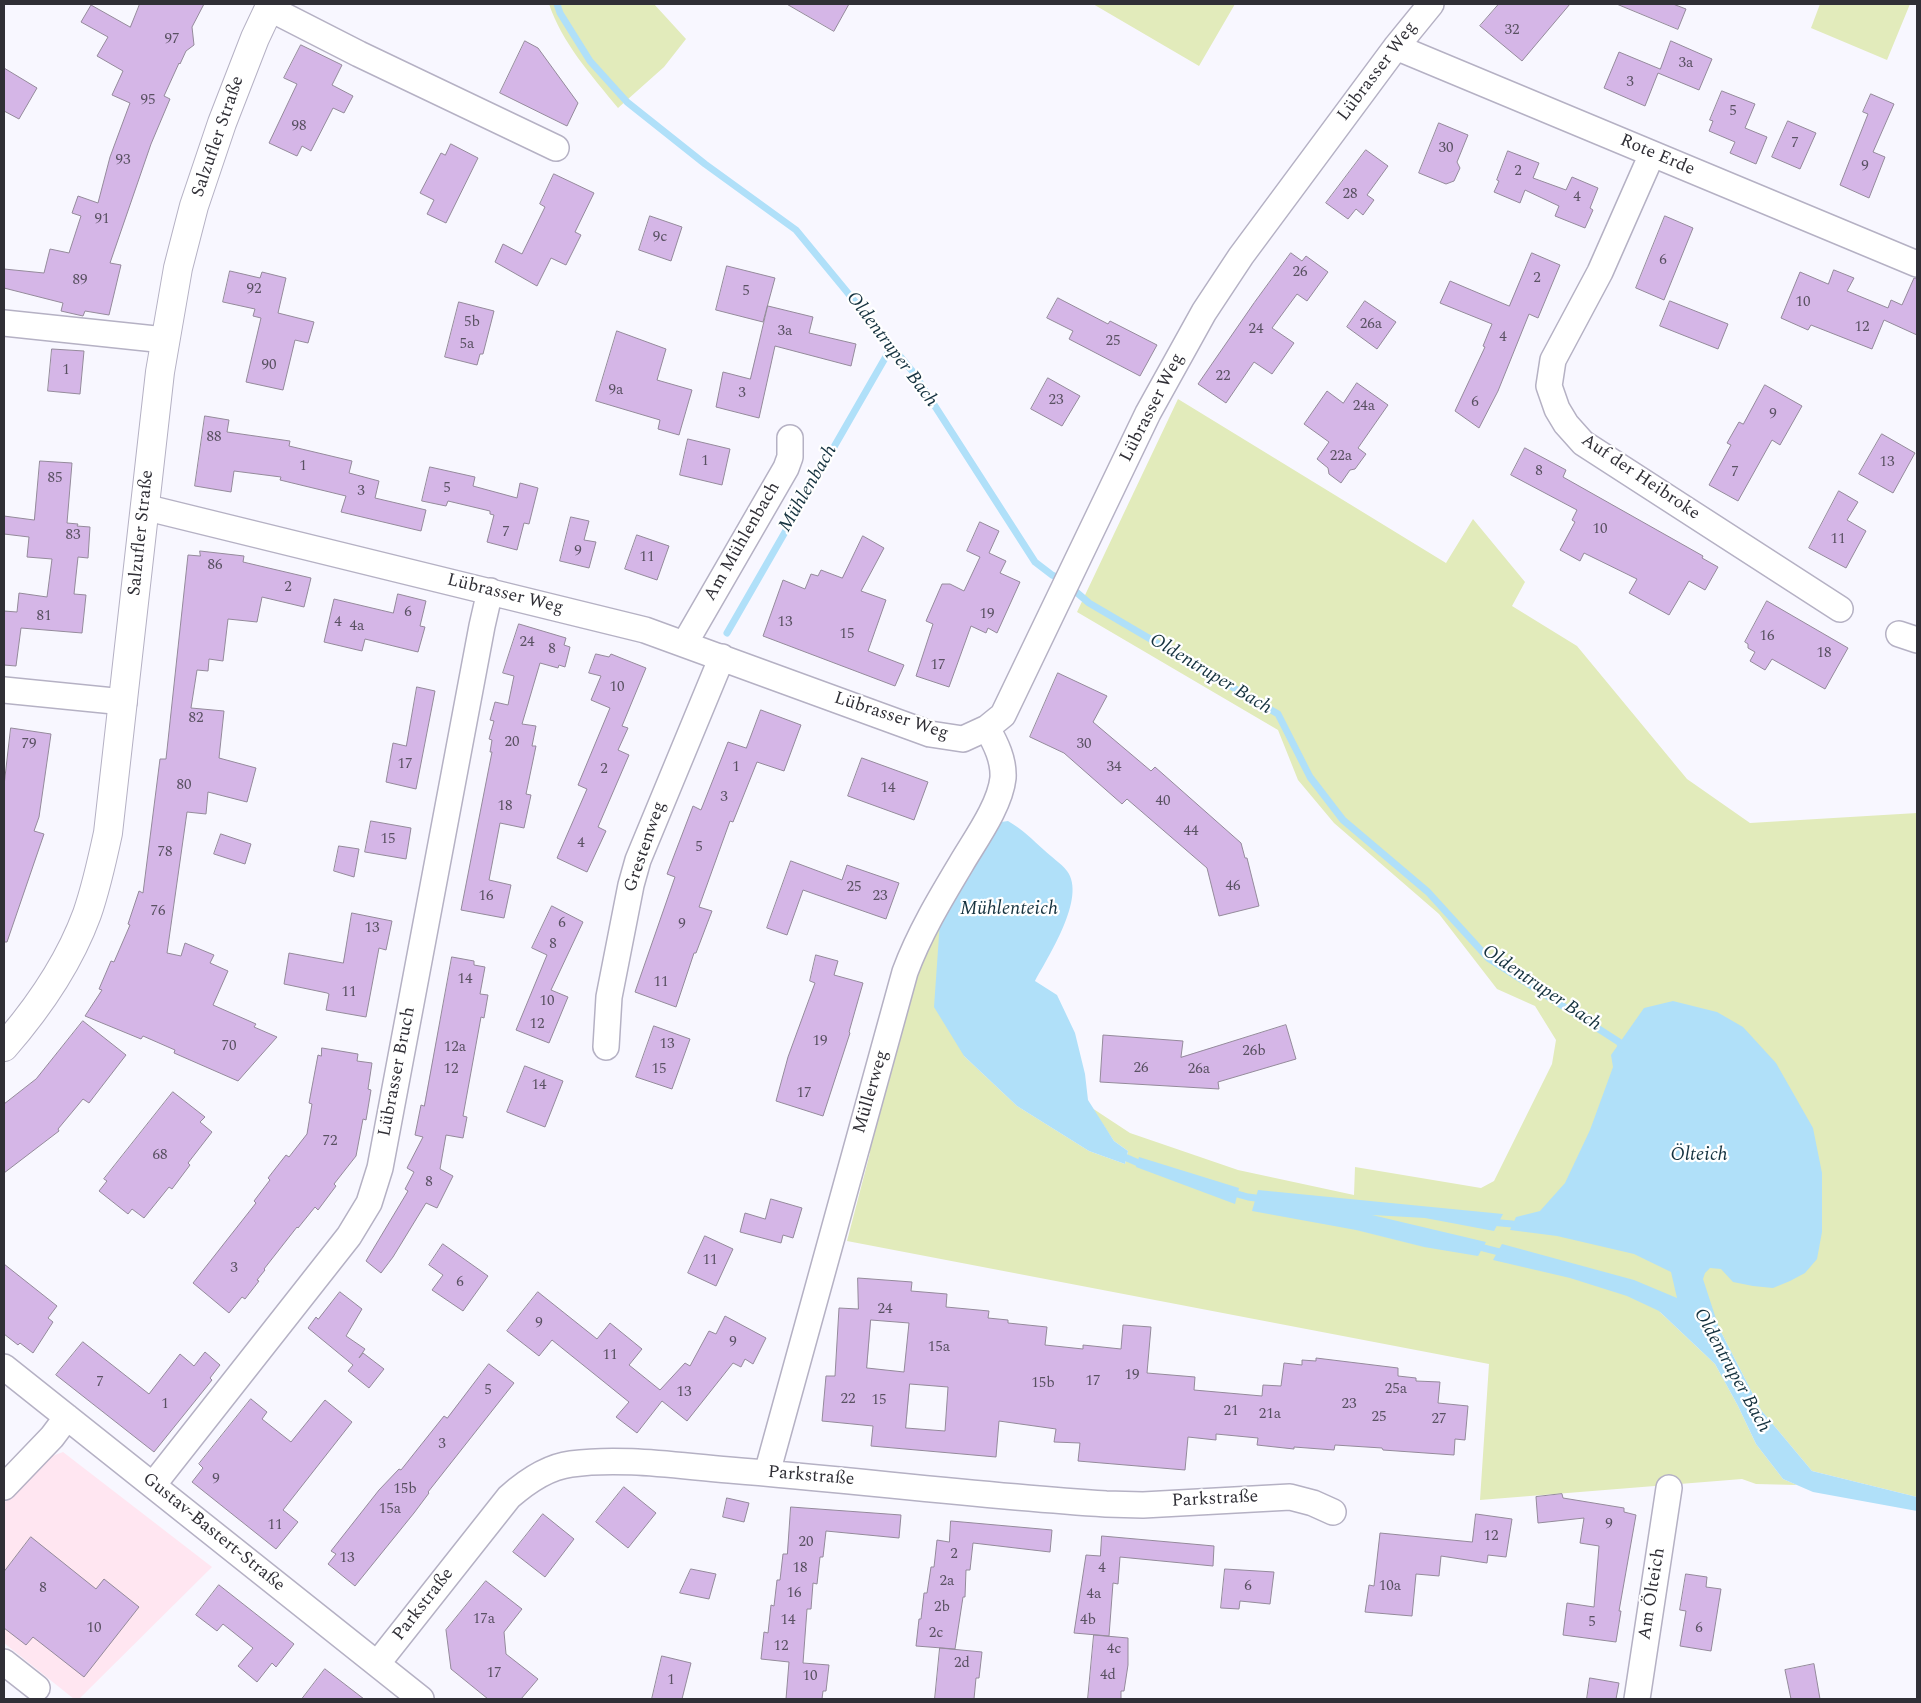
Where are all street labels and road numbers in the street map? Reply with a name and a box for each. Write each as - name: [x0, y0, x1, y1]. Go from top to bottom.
- street label: Lübrasser Weg: [1333, 18, 1423, 126]
- street label: Salzufler Straße: [188, 74, 250, 200]
- street label: Rote Erde: [1616, 131, 1698, 181]
- street label: Lübrasser Weg: [1116, 350, 1190, 466]
- street label: Auf der Heibroke: [1577, 430, 1703, 526]
- street label: Salzufler Straße: [125, 469, 159, 597]
- street label: Am Mühlenbach: [700, 479, 786, 605]
- street label: Lübrasser Weg: [445, 570, 565, 620]
- street label: Lübrasser Weg: [831, 688, 951, 746]
- street label: Grestenweg: [620, 799, 672, 895]
- street label: Lübrasser Bruch: [375, 1005, 421, 1139]
- street label: Müllerweg: [850, 1048, 894, 1136]
- street label: Parkstraße: [767, 1462, 855, 1492]
- street label: Gustav-Bastert-Straße: [137, 1469, 289, 1597]
- street label: Parkstraße: [1171, 1487, 1259, 1513]
- street label: Am Ölteich: [1635, 1546, 1671, 1642]
- street label: Parkstraße: [389, 1564, 459, 1646]

